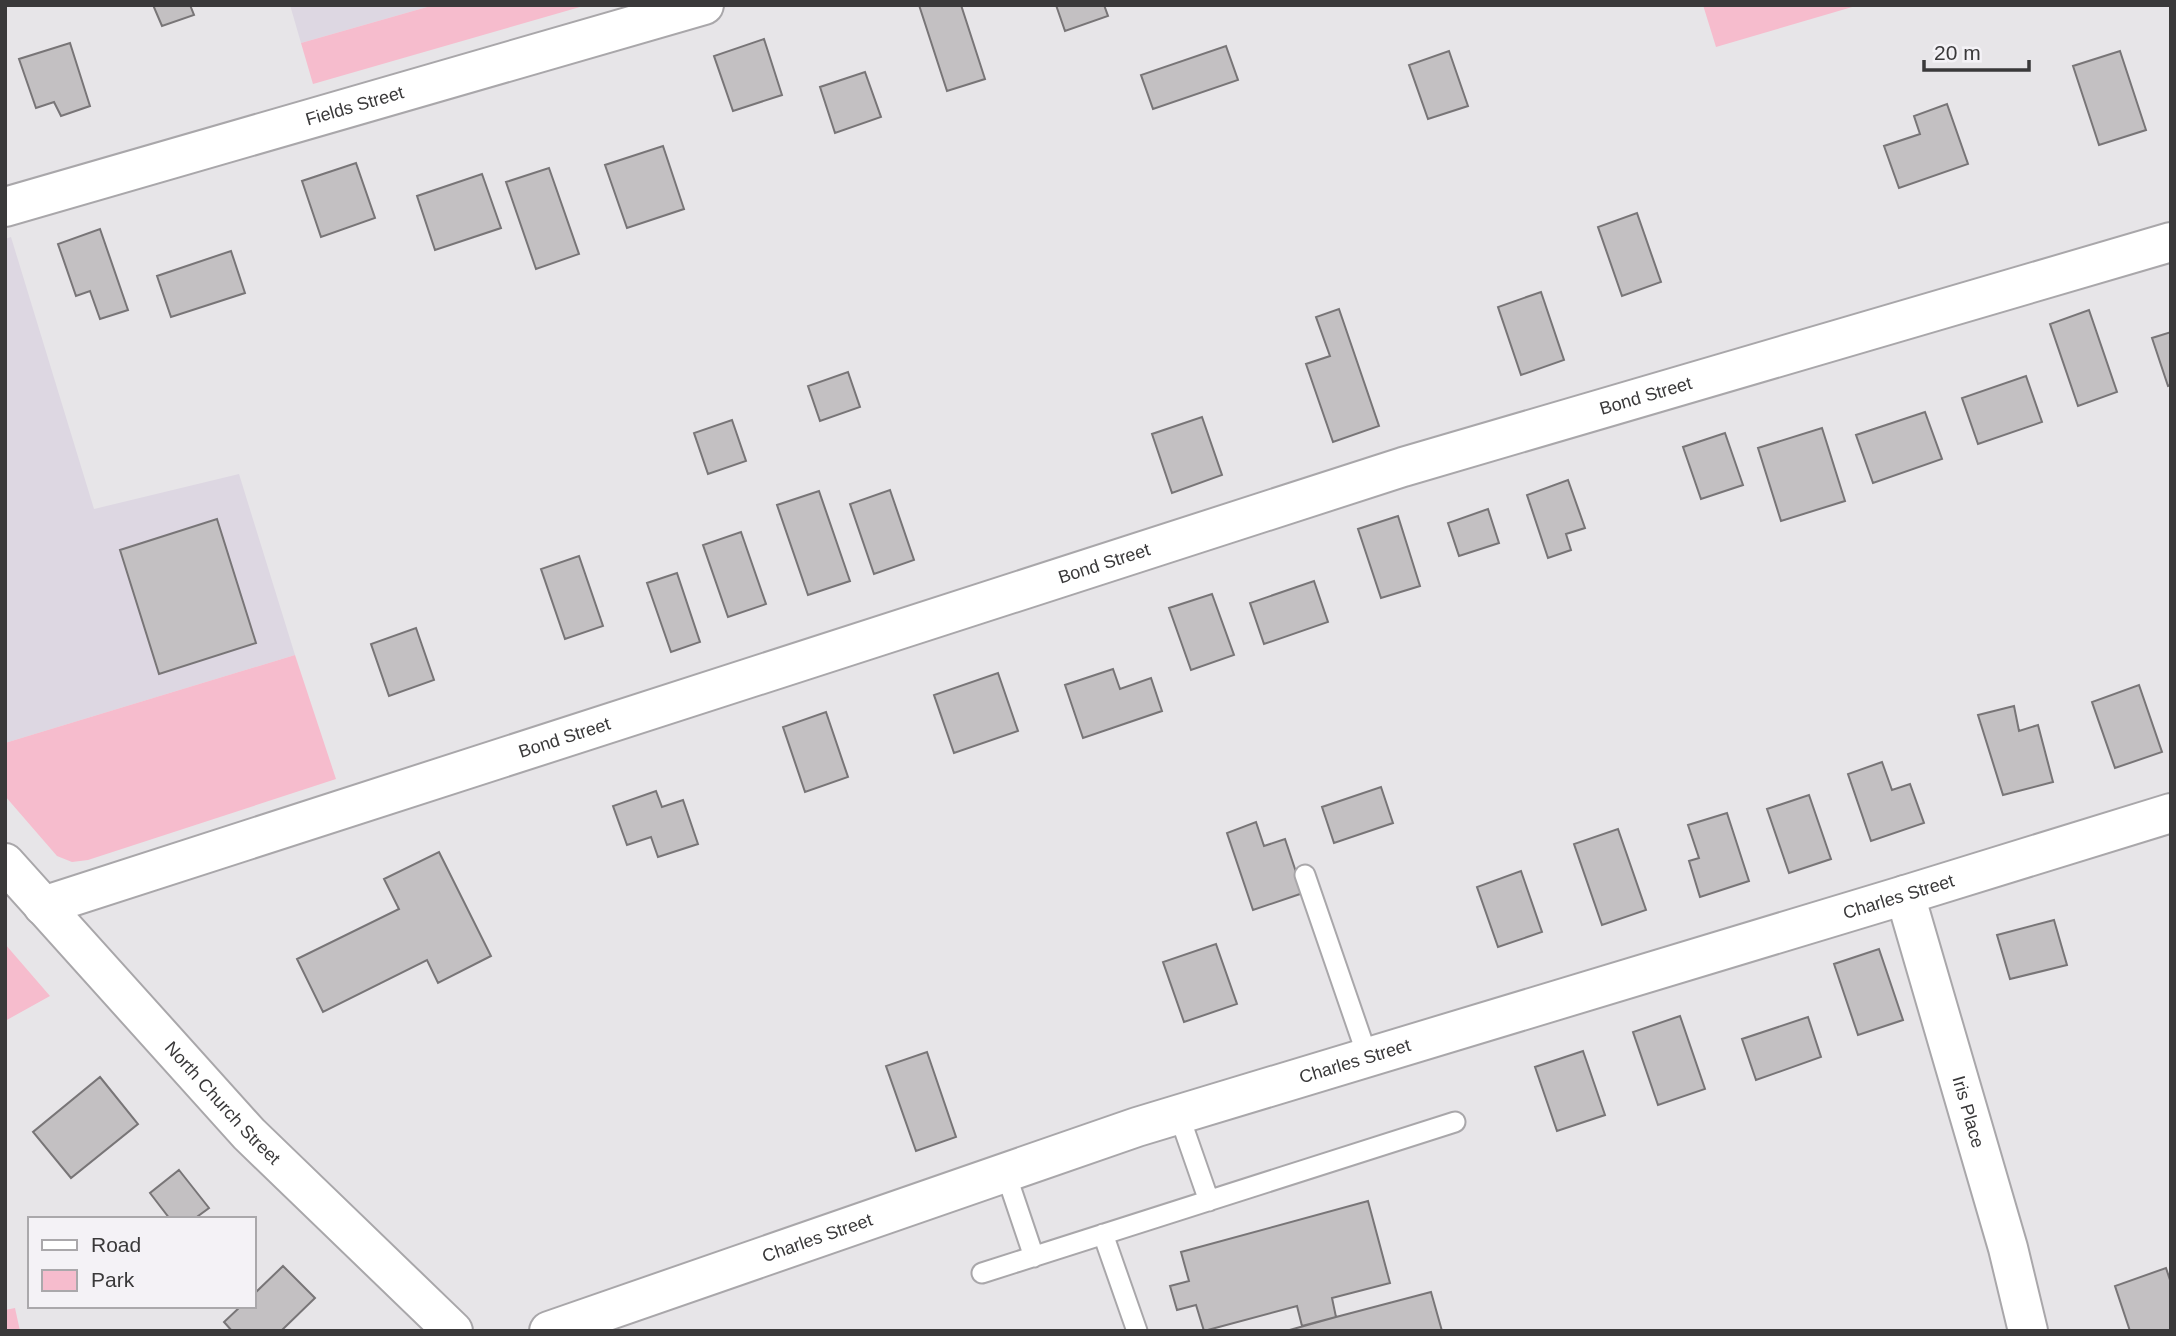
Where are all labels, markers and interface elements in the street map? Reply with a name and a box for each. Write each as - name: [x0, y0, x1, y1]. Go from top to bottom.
- scale bar: [1924, 28, 2029, 72]
- text: 20 m: [1934, 41, 1981, 64]
- street label: Fields Street: [303, 82, 406, 130]
- street label: Bond Street: [1597, 373, 1694, 419]
- street label: Bond Street: [1056, 539, 1152, 588]
- street label: Bond Street: [516, 714, 613, 762]
- street label: Charles Street: [1841, 870, 1957, 923]
- street label: Charles Street: [1297, 1035, 1413, 1087]
- street label: North Church Street: [161, 1038, 284, 1169]
- street label: Iris Place: [1948, 1074, 1988, 1150]
- street label: Charles Street: [760, 1210, 875, 1266]
- legend: [28, 1217, 256, 1308]
- text: Road: [91, 1233, 141, 1256]
- text: Park: [91, 1268, 135, 1291]

